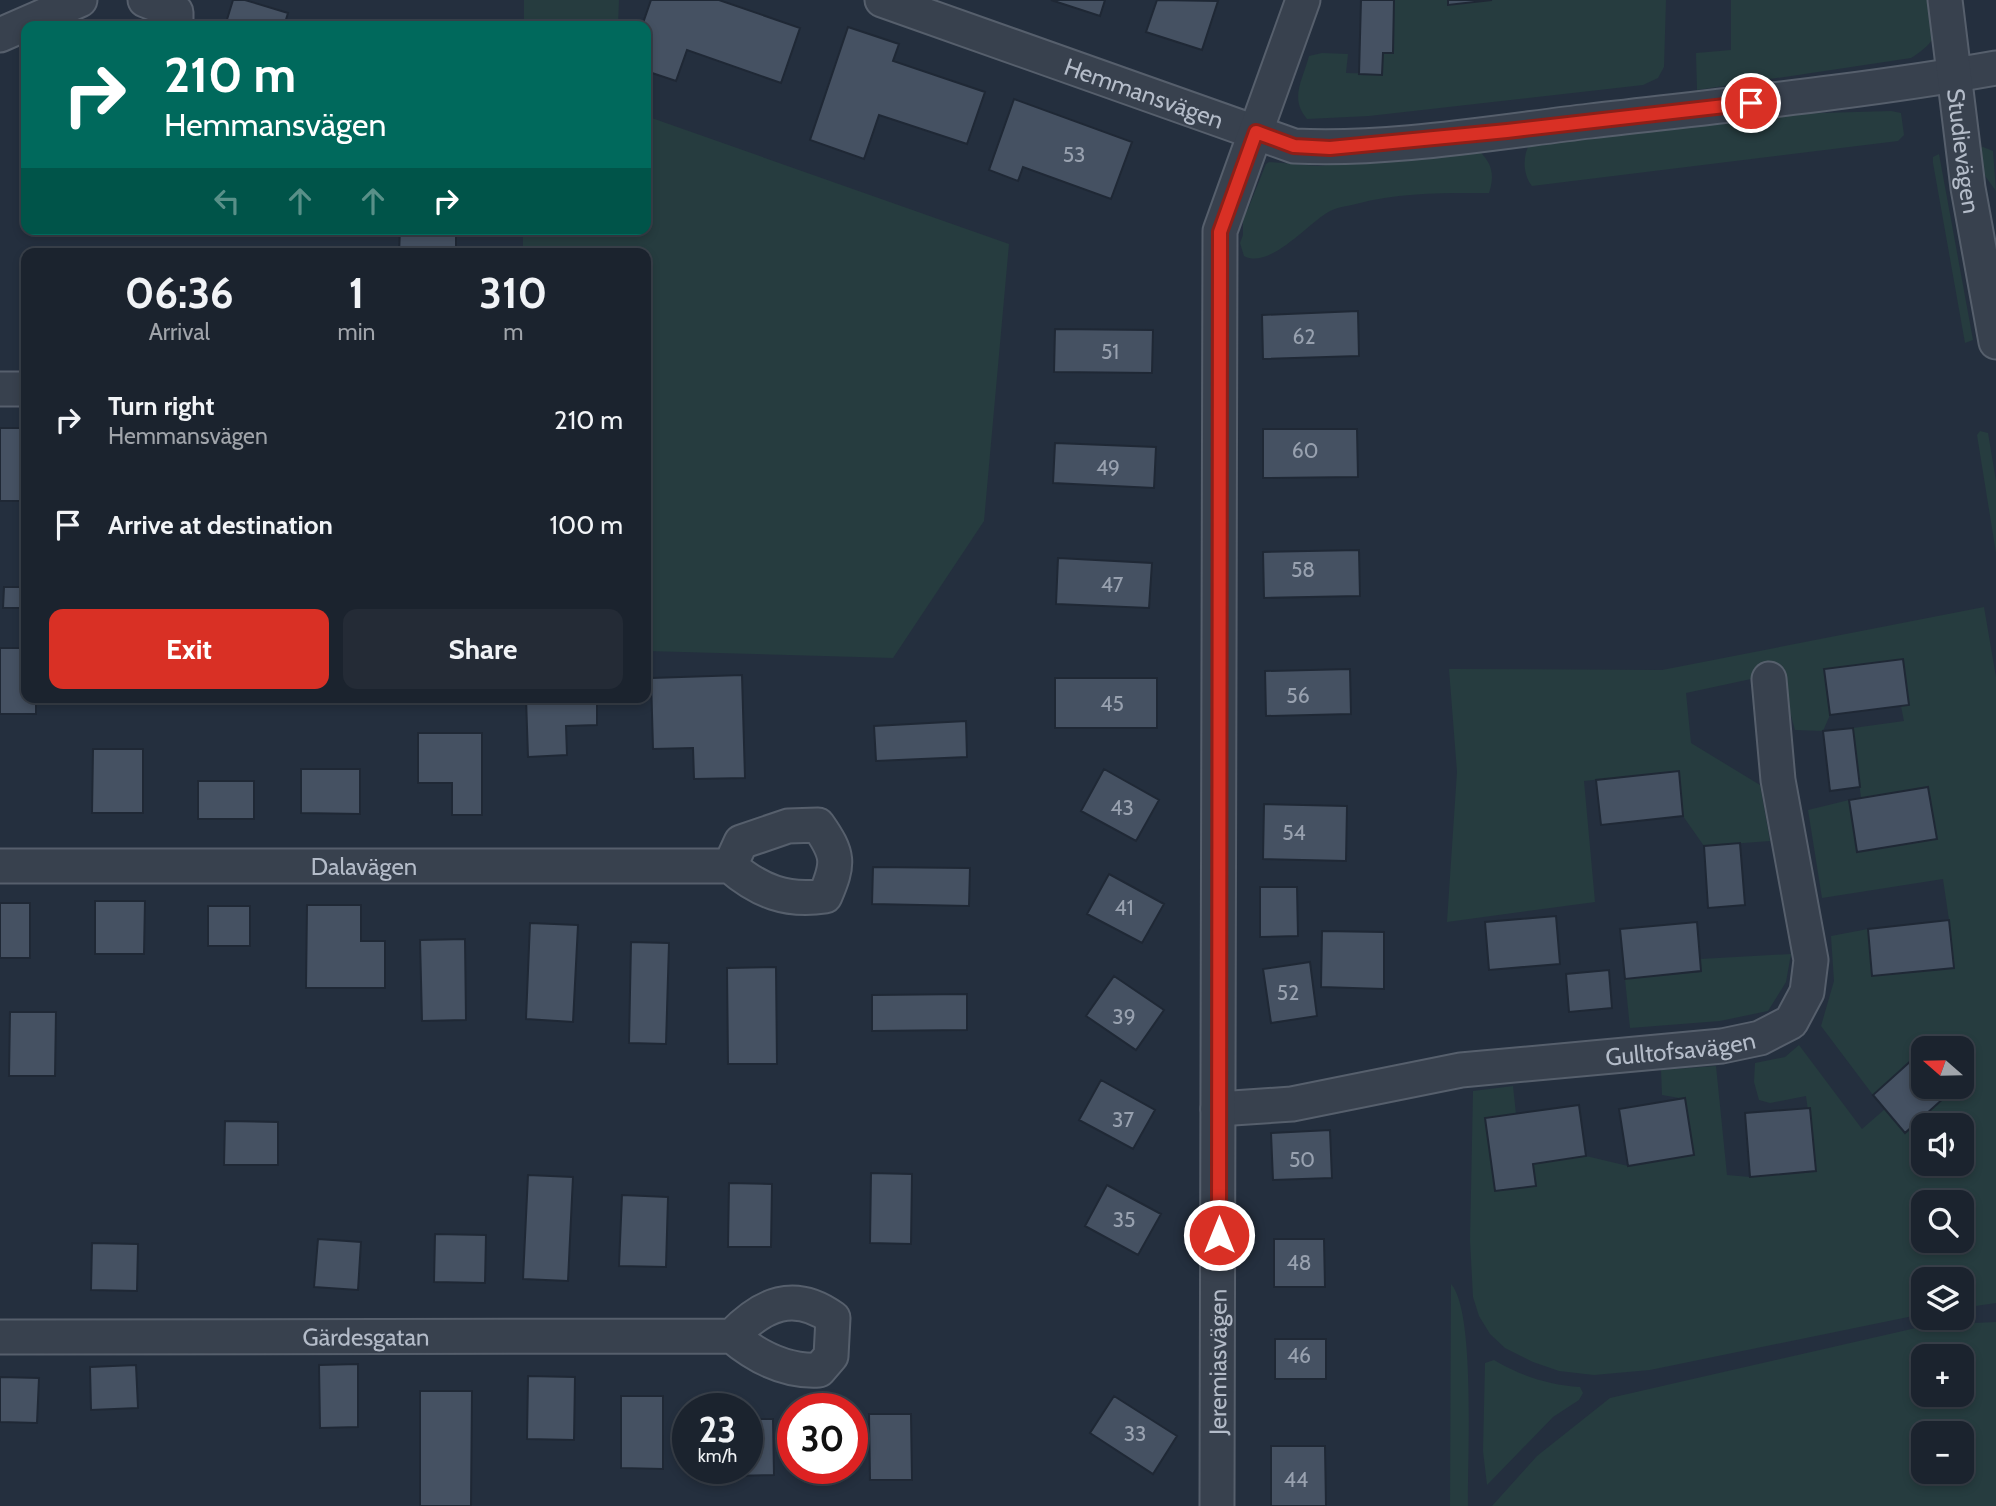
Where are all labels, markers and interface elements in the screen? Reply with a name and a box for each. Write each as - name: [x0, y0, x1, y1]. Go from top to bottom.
- text: 210 m: [164, 45, 296, 104]
- icon: right: [49, 49, 140, 140]
- street label: Hemmansvägen: [1061, 51, 1227, 134]
- pin: [1721, 73, 1781, 133]
- icon: arrive: [1732, 84, 1770, 122]
- street label: Studievägen: [1941, 87, 1987, 216]
- text: Hemmansvägen: [164, 105, 386, 144]
- house number: 53: [1063, 142, 1085, 167]
- icon: left: [208, 182, 246, 220]
- icon: ahead: [281, 182, 319, 220]
- icon: ahead: [354, 182, 392, 220]
- icon: right: [427, 182, 465, 220]
- text: 06:36: [125, 267, 234, 319]
- text: 1: [349, 267, 364, 319]
- text: 310: [479, 267, 547, 319]
- text: Arrival: [149, 318, 210, 346]
- text: min: [338, 318, 375, 346]
- text: m: [503, 318, 523, 346]
- house number: 62: [1293, 324, 1315, 349]
- house number: 51: [1101, 339, 1119, 364]
- text: Turn right: [108, 390, 214, 422]
- icon: right: [49, 401, 87, 439]
- text: 210 m: [554, 404, 623, 436]
- text: Hemmansvägen: [108, 422, 268, 450]
- house number: 60: [1292, 438, 1318, 463]
- house number: 49: [1096, 455, 1120, 480]
- icon: arrive: [49, 506, 87, 544]
- text: Arrive at destination: [108, 509, 333, 541]
- text: 100 m: [550, 509, 623, 541]
- house number: 58: [1291, 557, 1315, 582]
- house number: 47: [1101, 572, 1124, 597]
- button: Exit: [49, 609, 329, 689]
- button: Share: [343, 609, 623, 689]
- house number: 56: [1286, 683, 1310, 708]
- house number: 45: [1100, 691, 1124, 716]
- house number: 43: [1110, 795, 1134, 820]
- house number: 54: [1282, 820, 1306, 845]
- street label: Dalavägen: [311, 852, 417, 881]
- house number: 41: [1115, 895, 1133, 920]
- house number: 52: [1277, 980, 1299, 1005]
- house number: 39: [1112, 1004, 1136, 1029]
- street label: Gulltofsavägen: [1604, 1025, 1758, 1071]
- north arrow: [1911, 1036, 1974, 1099]
- map controls: [1911, 1036, 1974, 1484]
- house number: 37: [1112, 1107, 1134, 1132]
- button: sound: [1911, 1113, 1974, 1176]
- house number: 50: [1289, 1147, 1315, 1172]
- button: search: [1911, 1190, 1974, 1253]
- position arrow: [1182, 1198, 1256, 1272]
- house number: 35: [1113, 1207, 1135, 1232]
- house number: 48: [1287, 1250, 1311, 1275]
- button: layers: [1911, 1267, 1974, 1330]
- street label: Jeremiasvägen: [1203, 1289, 1232, 1436]
- street label: Gärdesgatan: [303, 1322, 429, 1351]
- house number: 46: [1287, 1343, 1311, 1368]
- button: +: [1911, 1344, 1974, 1407]
- speed limit sign: 30: [777, 1393, 868, 1484]
- text: 23: [699, 1408, 736, 1451]
- house number: 33: [1124, 1421, 1146, 1446]
- button: −: [1911, 1421, 1974, 1484]
- text: km/h: [698, 1445, 737, 1467]
- house number: 44: [1284, 1467, 1308, 1492]

